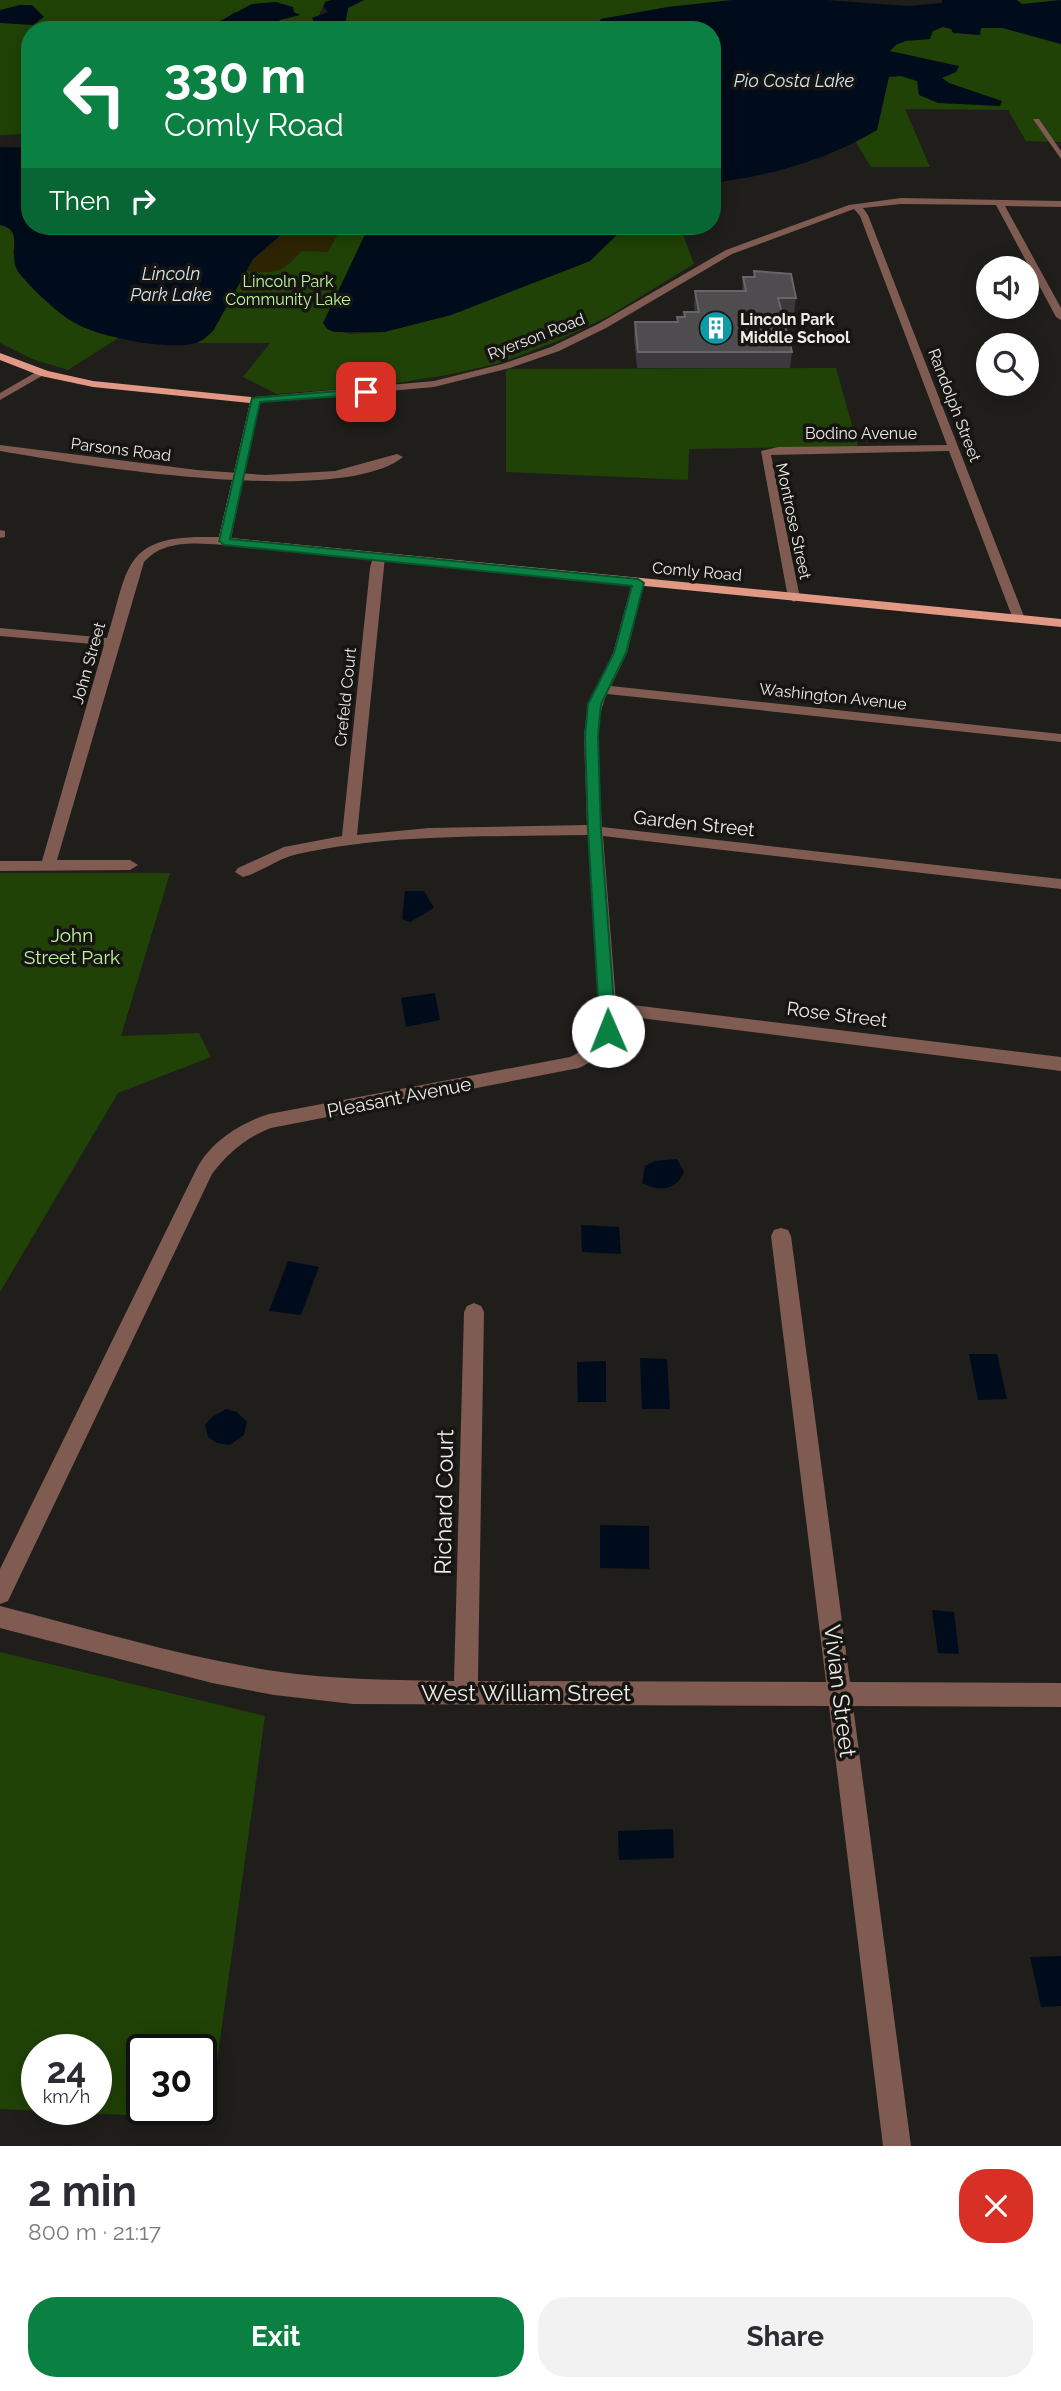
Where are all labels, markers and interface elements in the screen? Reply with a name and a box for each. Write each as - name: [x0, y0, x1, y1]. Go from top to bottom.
- text: 330 m: [164, 47, 306, 104]
- icon: left: [49, 49, 140, 140]
- water label: Pio Costa Lake: [734, 70, 855, 91]
- text: Comly Road: [164, 106, 344, 143]
- icon: right: [124, 182, 162, 220]
- text: Then: [49, 186, 110, 216]
- map controls: [976, 256, 1039, 396]
- button: sound: [976, 256, 1039, 319]
- water label: Lincoln Park Lake: [130, 263, 212, 305]
- park label: Lincoln Park Community Lake: [225, 272, 351, 309]
- street label: Ryerson Road: [485, 309, 588, 364]
- building icon: Lincoln Park Middle School: [697, 309, 735, 347]
- place label: Lincoln Park Middle School: [740, 310, 851, 347]
- button: search: [976, 333, 1039, 396]
- street label: Randolph Street: [924, 346, 985, 465]
- pin: [336, 362, 396, 422]
- icon: arrive: [347, 373, 385, 411]
- street label: Bodino Avenue: [805, 424, 917, 443]
- street label: Parsons Road: [70, 434, 172, 465]
- street label: Montrose Street: [772, 461, 815, 582]
- street label: Comly Road: [651, 558, 743, 585]
- street label: John Street: [68, 619, 109, 706]
- street label: Crefeld Court: [331, 646, 360, 747]
- street label: Washington Avenue: [758, 679, 908, 714]
- street label: Garden Street: [632, 806, 756, 840]
- park label: John Street Park: [24, 924, 120, 968]
- position arrow: [571, 994, 645, 1068]
- street label: Rose Street: [785, 997, 889, 1031]
- street label: Pleasant Avenue: [325, 1072, 473, 1122]
- street label: Richard Court: [429, 1429, 458, 1575]
- street label: Vivian Street: [819, 1623, 862, 1759]
- street label: West William Street: [421, 1679, 631, 1706]
- speed limit sign: 30: [126, 2034, 217, 2125]
- text: 24: [47, 2050, 86, 2091]
- text: km/h: [43, 2086, 90, 2107]
- text: 2 min: [28, 2167, 137, 2216]
- button: close: [959, 2169, 1033, 2243]
- text: 800 m · 21:17: [28, 2218, 161, 2245]
- button: Exit: [28, 2297, 524, 2377]
- button: Share: [538, 2297, 1033, 2377]

